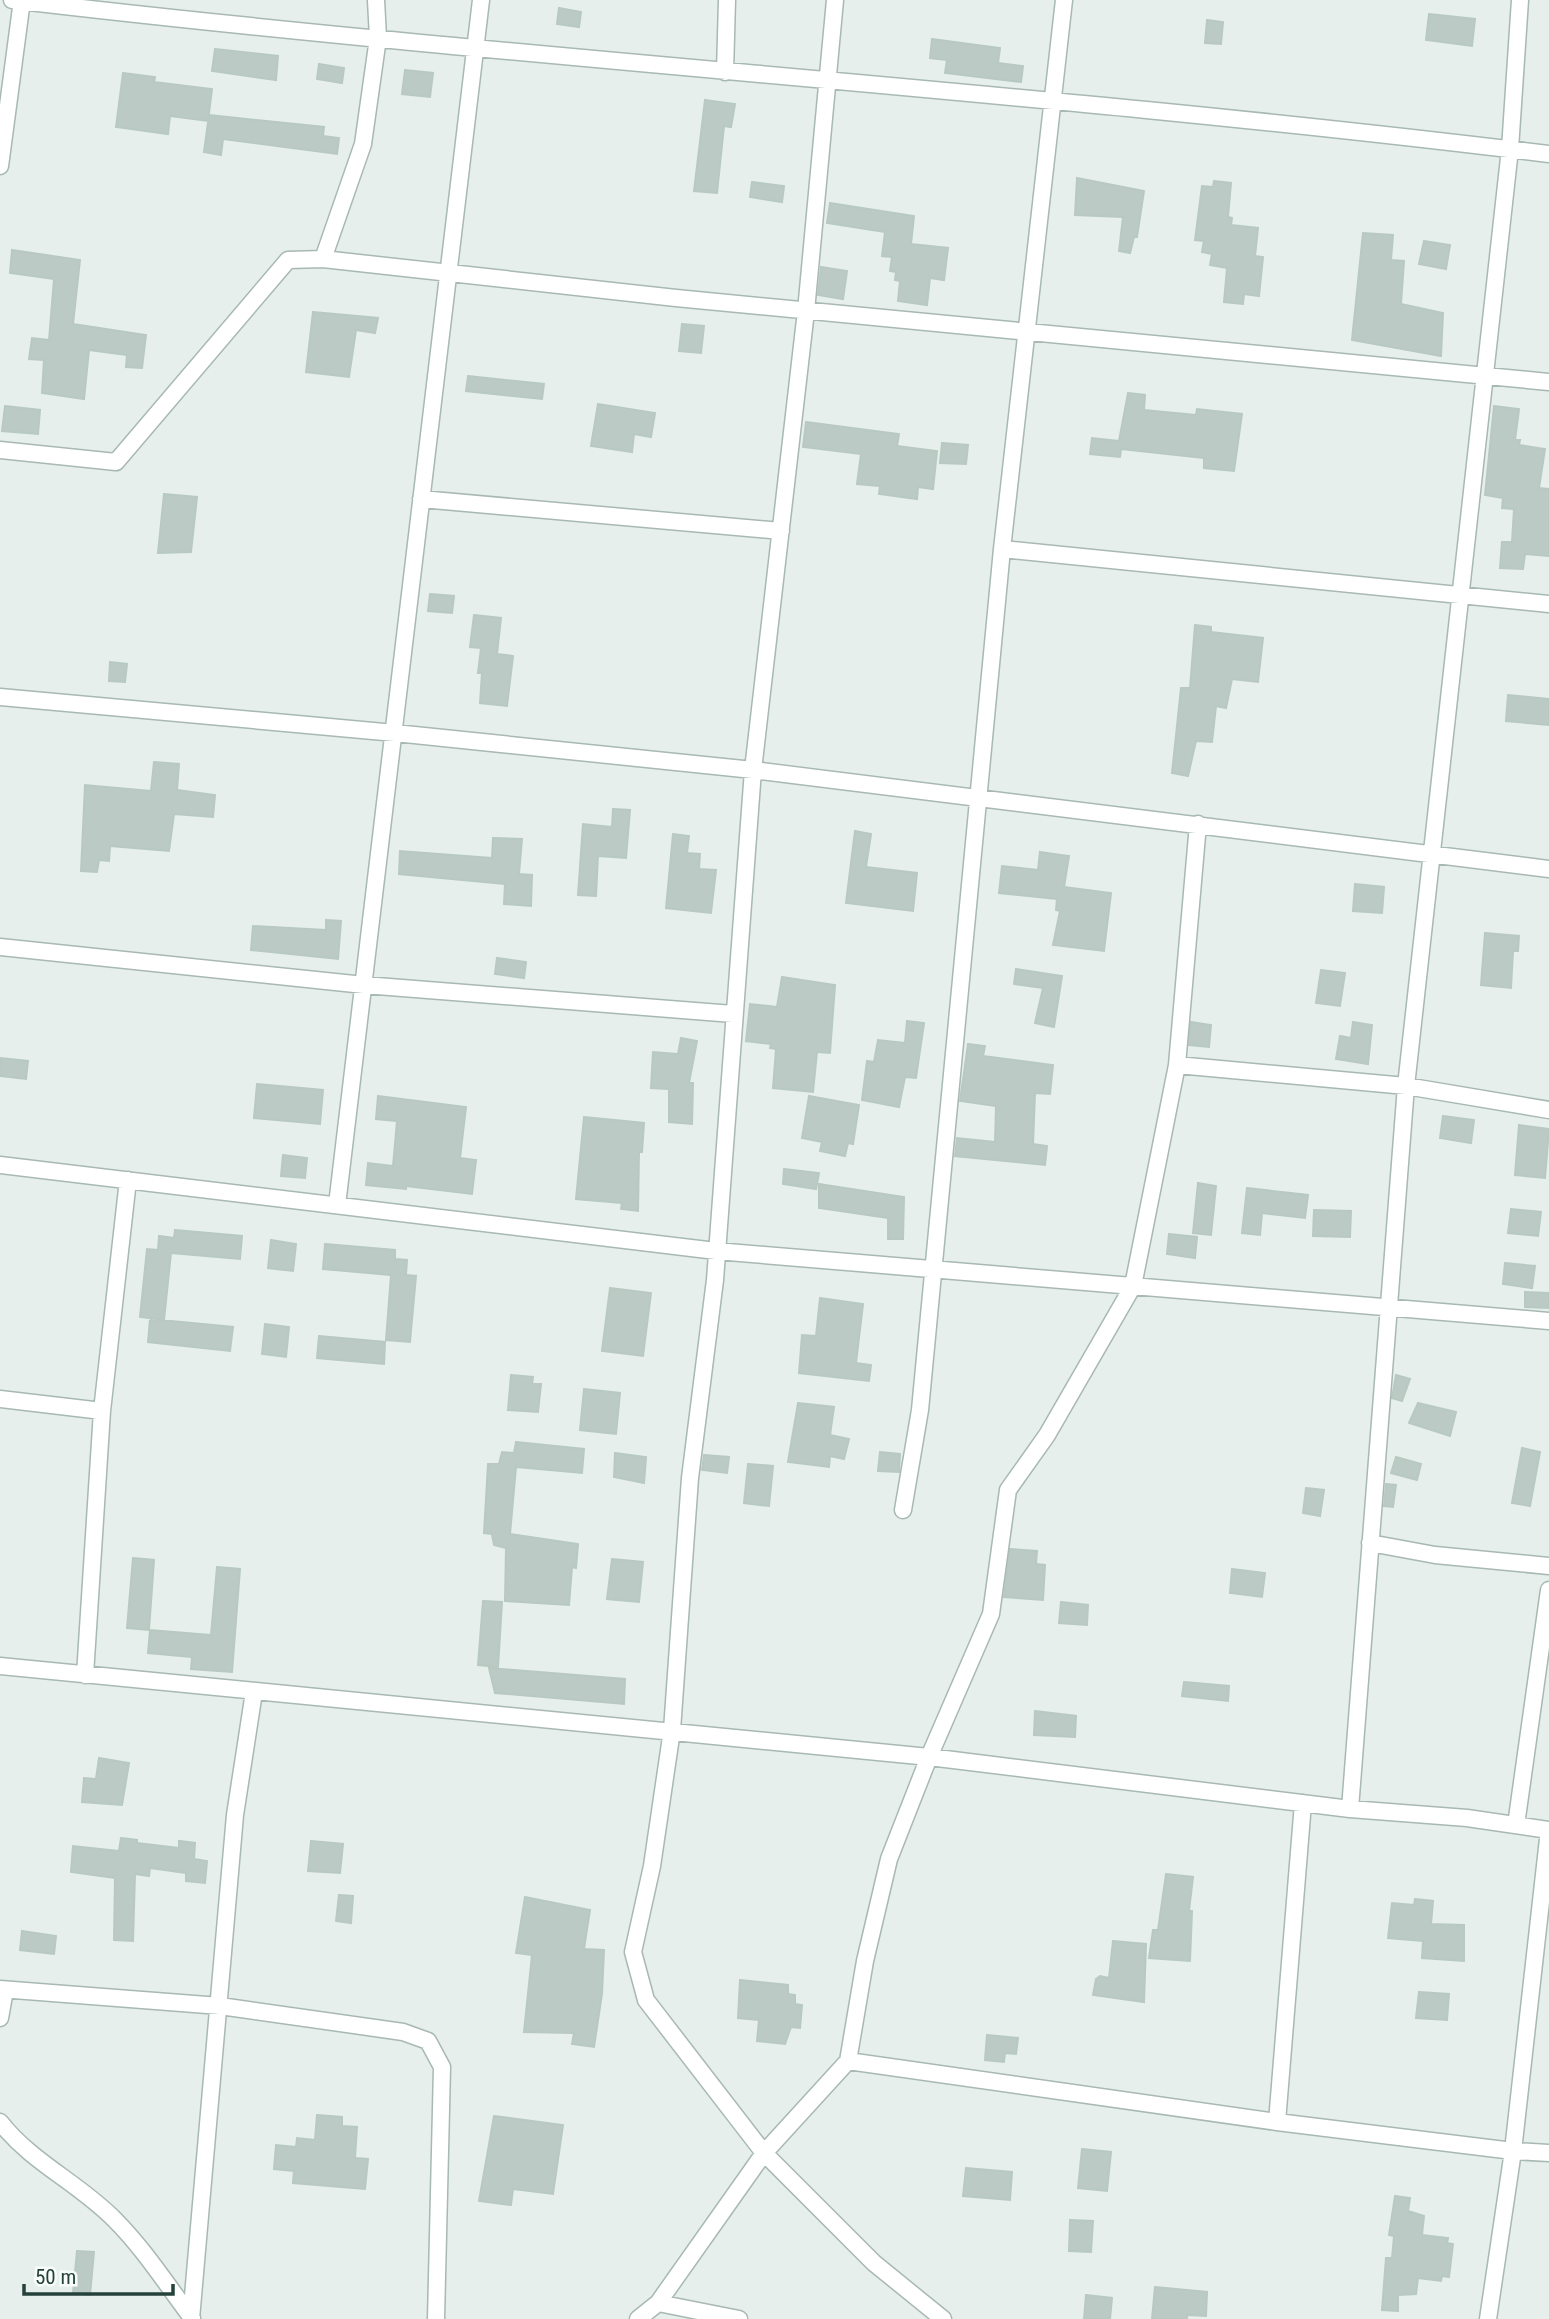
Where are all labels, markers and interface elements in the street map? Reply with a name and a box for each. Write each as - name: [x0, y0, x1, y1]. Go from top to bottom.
- scale bar: [24, 2252, 173, 2296]
- text: 50 m: [35, 2265, 76, 2289]

